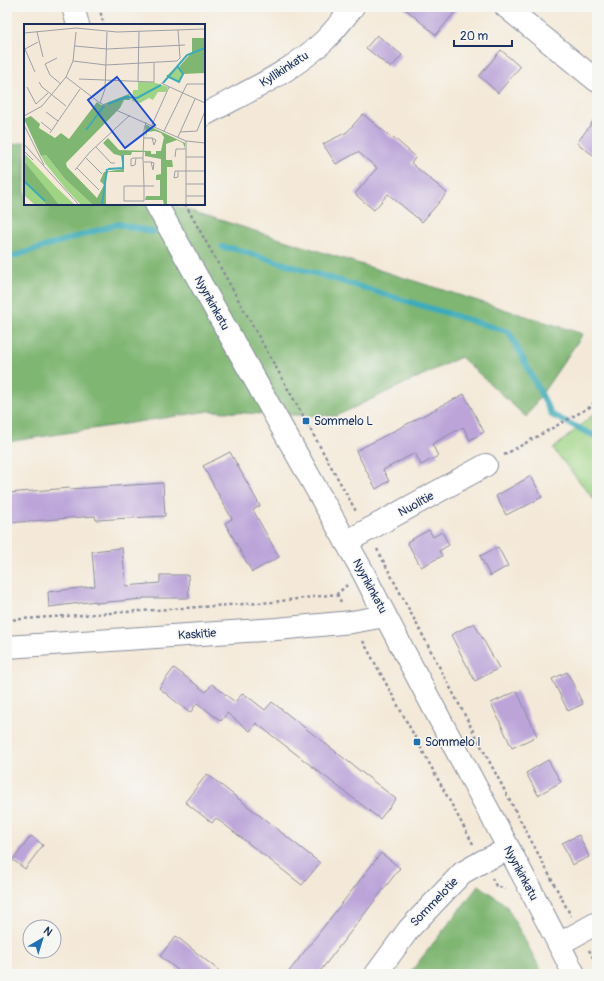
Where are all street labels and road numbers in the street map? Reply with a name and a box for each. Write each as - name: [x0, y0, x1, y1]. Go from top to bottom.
- street label: Kyllikinkatu: [257, 48, 311, 91]
- street label: Nyyrikinkatu: [191, 273, 233, 333]
- street label: Nuolitie: [396, 489, 437, 520]
- street label: Nyyrikinkatu: [349, 556, 390, 616]
- street label: Kaskitie: [177, 626, 217, 643]
- street label: Nyyrikinkatu: [500, 843, 541, 903]
- street label: Sommelotie: [407, 875, 462, 930]

